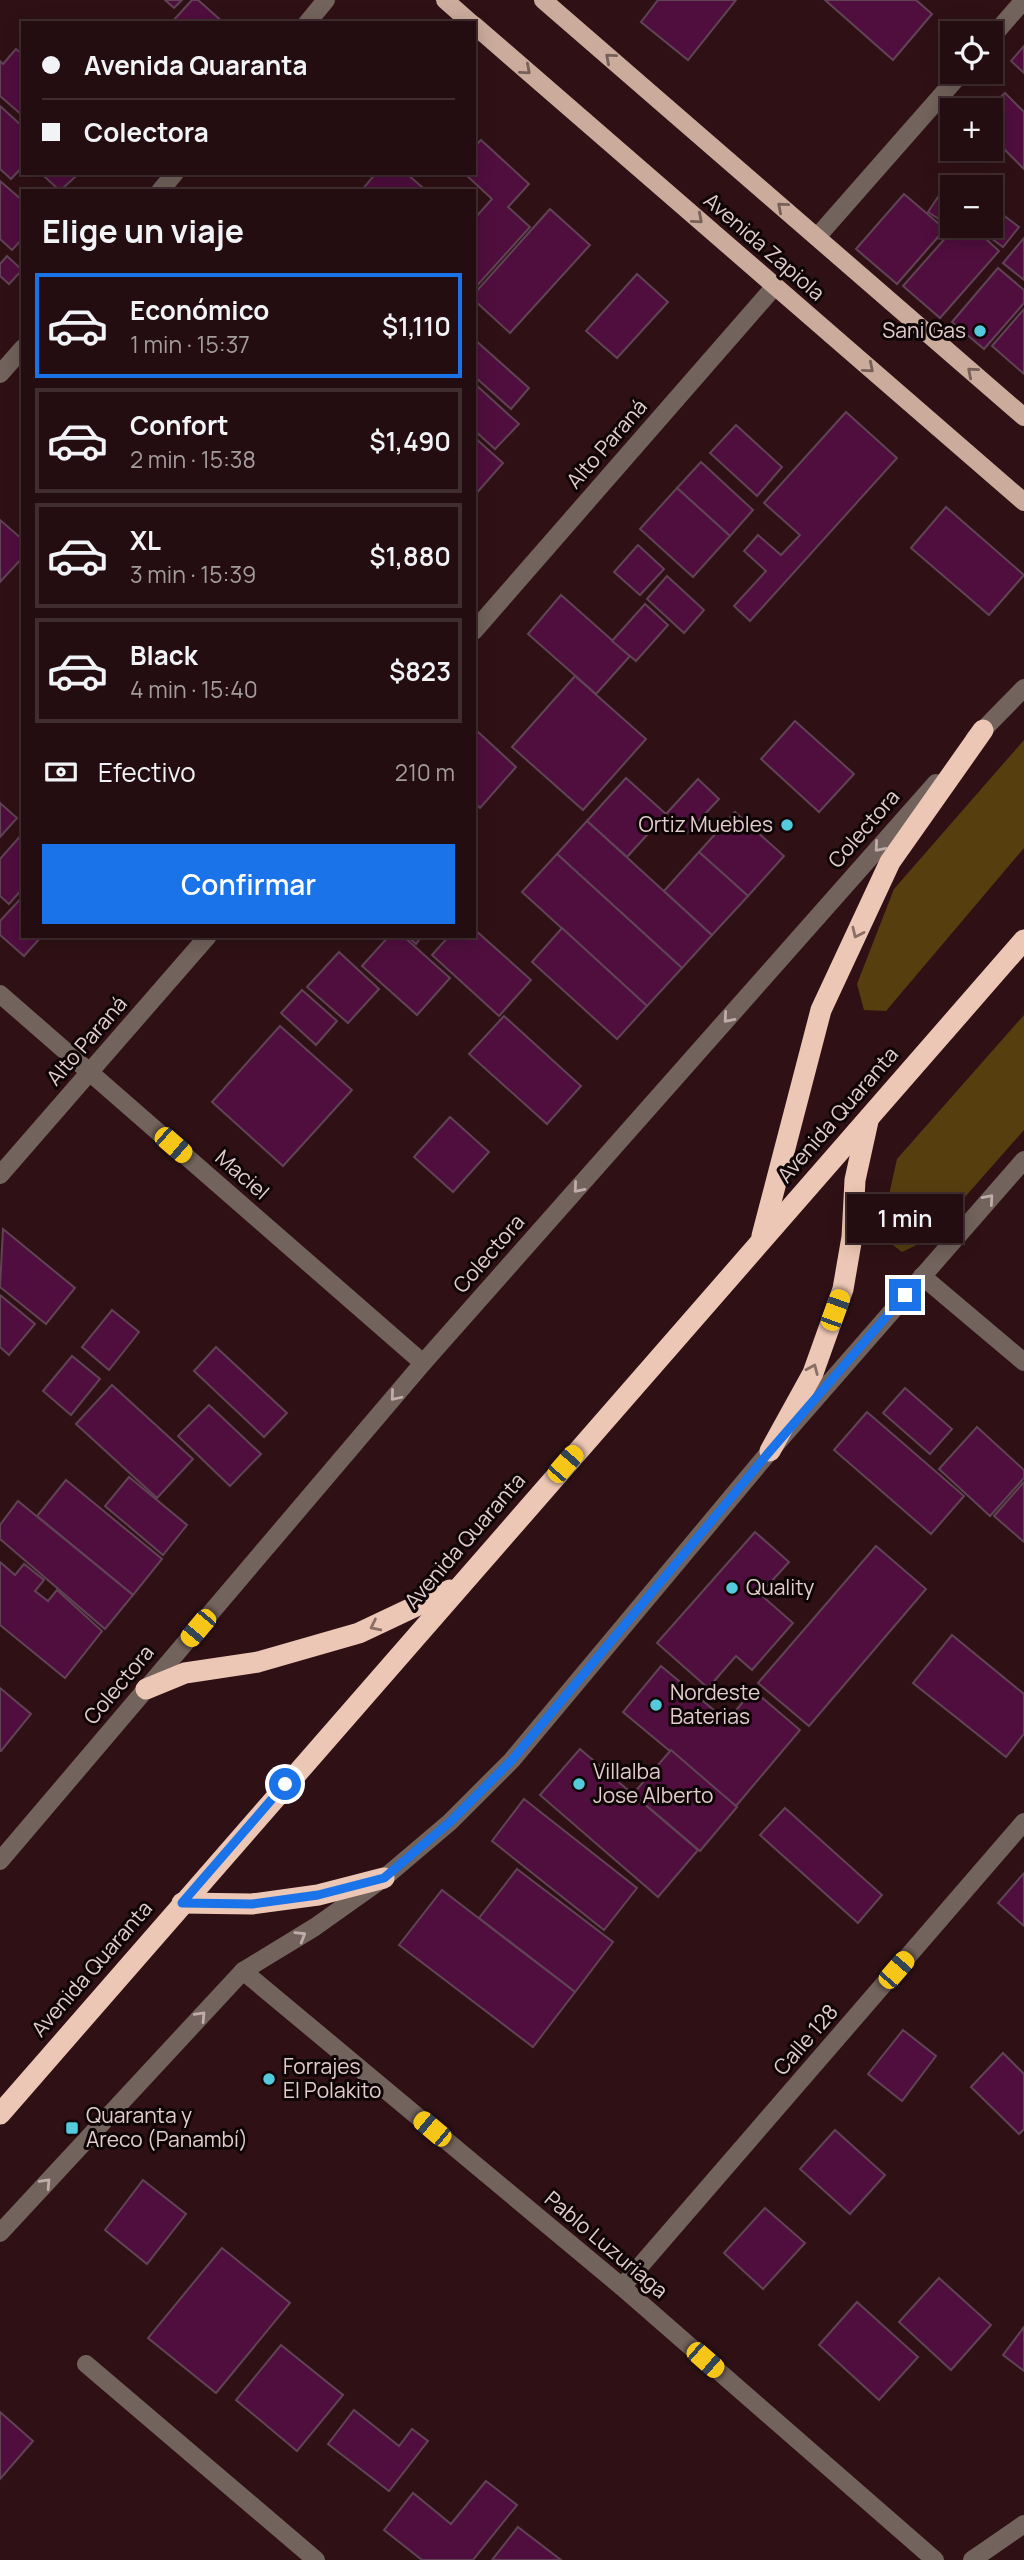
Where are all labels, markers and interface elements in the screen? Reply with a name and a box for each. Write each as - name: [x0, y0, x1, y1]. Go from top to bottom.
- map controls: [940, 21, 1003, 238]
- button: locate: [940, 21, 1003, 84]
- text: Avenida Quaranta: [84, 47, 308, 83]
- one-way arrow: [605, 54, 618, 66]
- one-way arrow: [518, 62, 531, 74]
- button: +: [940, 98, 1003, 161]
- text: Colectora: [84, 114, 209, 150]
- button: −: [940, 175, 1003, 238]
- street label: Avenida Zapiola: [698, 186, 831, 306]
- one-way arrow: [777, 203, 790, 215]
- text: Elige un viaje: [42, 209, 244, 253]
- one-way arrow: [689, 211, 702, 223]
- text: Económico: [130, 292, 269, 328]
- icon: car: [46, 294, 109, 357]
- text: $1,110: [382, 308, 451, 344]
- place label: Sani Gas: [882, 316, 966, 344]
- marker: Sani Gas: [972, 323, 988, 339]
- text: 1 min · 15:37: [130, 328, 250, 360]
- one-way arrow: [861, 360, 874, 372]
- one-way arrow: [968, 368, 981, 380]
- street label: Alto Paraná: [560, 393, 653, 494]
- text: Confort: [130, 407, 229, 443]
- icon: car: [46, 409, 109, 472]
- text: $1,490: [370, 423, 451, 459]
- text: 2 min · 15:38: [130, 443, 256, 475]
- text: XL: [130, 522, 161, 558]
- icon: car: [46, 524, 109, 587]
- text: $1,880: [370, 538, 451, 574]
- text: 3 min · 15:39: [130, 558, 256, 590]
- text: Black: [130, 637, 198, 673]
- icon: car: [46, 639, 109, 702]
- text: $823: [389, 653, 451, 689]
- text: 4 min · 15:40: [130, 673, 258, 705]
- icon: cash: [42, 753, 80, 791]
- text: Efectivo: [98, 754, 196, 790]
- text: 210 m: [395, 756, 455, 788]
- street label: Colectora: [821, 783, 905, 874]
- place label: Ortiz Muebles: [639, 810, 773, 838]
- marker: Ortiz Muebles: [779, 817, 795, 833]
- one-way arrow: [875, 839, 887, 852]
- button: Confirmar: [42, 844, 455, 924]
- one-way arrow: [851, 926, 865, 938]
- street label: Alto Paraná: [40, 990, 133, 1091]
- one-way arrow: [724, 1009, 737, 1022]
- street label: Avenida Quaranta: [771, 1041, 904, 1188]
- car: [151, 1123, 196, 1167]
- street label: Maciel: [210, 1143, 276, 1205]
- one-way arrow: [574, 1180, 586, 1193]
- callout: 1 min: [847, 1194, 963, 1242]
- one-way arrow: [981, 1194, 993, 1207]
- text: 1 min: [878, 1202, 932, 1234]
- street label: Colectora: [446, 1208, 530, 1299]
- route end: [889, 1279, 921, 1311]
- car: [818, 1287, 853, 1333]
- one-way arrow: [805, 1364, 819, 1376]
- one-way arrow: [391, 1387, 403, 1400]
- car: [544, 1441, 587, 1487]
- street label: Avenida Quaranta: [398, 1467, 531, 1614]
- place label: Quality: [746, 1573, 814, 1601]
- marker: Quality: [724, 1580, 740, 1596]
- car: [177, 1605, 220, 1651]
- one-way arrow: [369, 1617, 382, 1631]
- street label: Colectora: [77, 1639, 160, 1730]
- place label: Nordeste Baterias: [670, 1678, 760, 1730]
- marker: Nordeste Baterias: [648, 1697, 664, 1713]
- place label: Villalba Jose Alberto: [593, 1757, 713, 1809]
- route start: [269, 1768, 301, 1800]
- marker: Villalba Jose Alberto: [571, 1776, 587, 1792]
- street label: Avenida Quaranta: [25, 1895, 158, 2042]
- one-way arrow: [294, 1931, 307, 1944]
- car: [875, 1947, 918, 1993]
- street label: Calle 128: [767, 1998, 844, 2081]
- one-way arrow: [193, 2011, 206, 2024]
- place label: Forrajes El Polakito: [283, 2052, 381, 2104]
- marker: Forrajes El Polakito: [261, 2071, 277, 2087]
- place label: Quaranta y Areco (Panambí): [86, 2101, 248, 2153]
- car: [410, 2107, 455, 2151]
- marker: Quaranta y Areco (Panambí): [64, 2120, 80, 2136]
- one-way arrow: [38, 2178, 51, 2191]
- street label: Pablo Luzuriaga: [539, 2184, 674, 2304]
- car: [683, 2338, 728, 2382]

